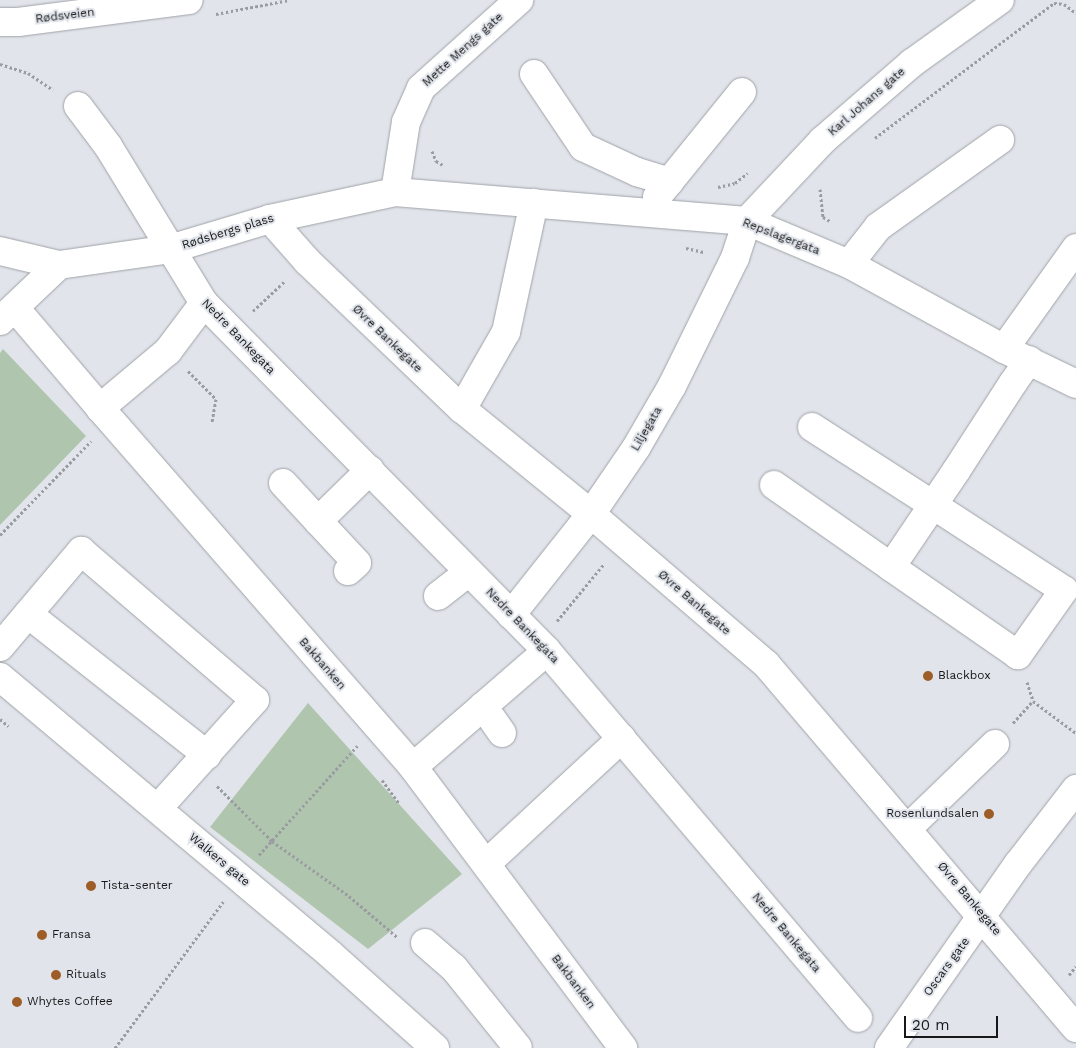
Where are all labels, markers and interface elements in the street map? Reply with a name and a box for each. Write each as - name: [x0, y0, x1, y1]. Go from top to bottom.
- street label: Rødsveien: [35, 5, 95, 27]
- street label: Mette Mengs gate: [420, 10, 506, 90]
- street label: Karl Johans gate: [825, 64, 909, 140]
- street label: Rødsbergs plass: [180, 211, 276, 253]
- street label: Repslagergata: [740, 216, 822, 258]
- street label: Nedre Bankegata: [198, 296, 278, 378]
- street label: Øvre Bankegate: [349, 302, 425, 376]
- street label: Liljegata: [629, 404, 665, 454]
- street label: Øvre Bankegate: [655, 568, 733, 638]
- street label: Nedre Bankegata: [482, 585, 562, 667]
- street label: Bakbanken: [296, 635, 348, 693]
- place label: Blackbox: [938, 669, 991, 683]
- marker: Blackbox: [922, 670, 934, 682]
- place label: Rosenlundsalen: [886, 807, 979, 821]
- marker: Rosenlundsalen: [983, 808, 995, 820]
- street label: Walkers gate: [186, 830, 252, 890]
- street label: Øvre Bankegate: [934, 859, 1004, 939]
- place label: Tista-senter: [101, 879, 173, 893]
- marker: Tista-senter: [85, 880, 97, 892]
- street label: Nedre Bankegata: [749, 890, 823, 976]
- place label: Fransa: [52, 928, 91, 942]
- marker: Fransa: [36, 929, 48, 941]
- street label: Oscars gate: [921, 935, 973, 999]
- street label: Bakbanken: [548, 952, 598, 1012]
- place label: Rituals: [66, 968, 106, 982]
- marker: Rituals: [50, 969, 62, 981]
- place label: Whytes Coffee: [27, 995, 113, 1009]
- marker: Whytes Coffee: [11, 996, 23, 1008]
- scale bar: [906, 1006, 1000, 1038]
- text: 20 m: [912, 1016, 950, 1034]

